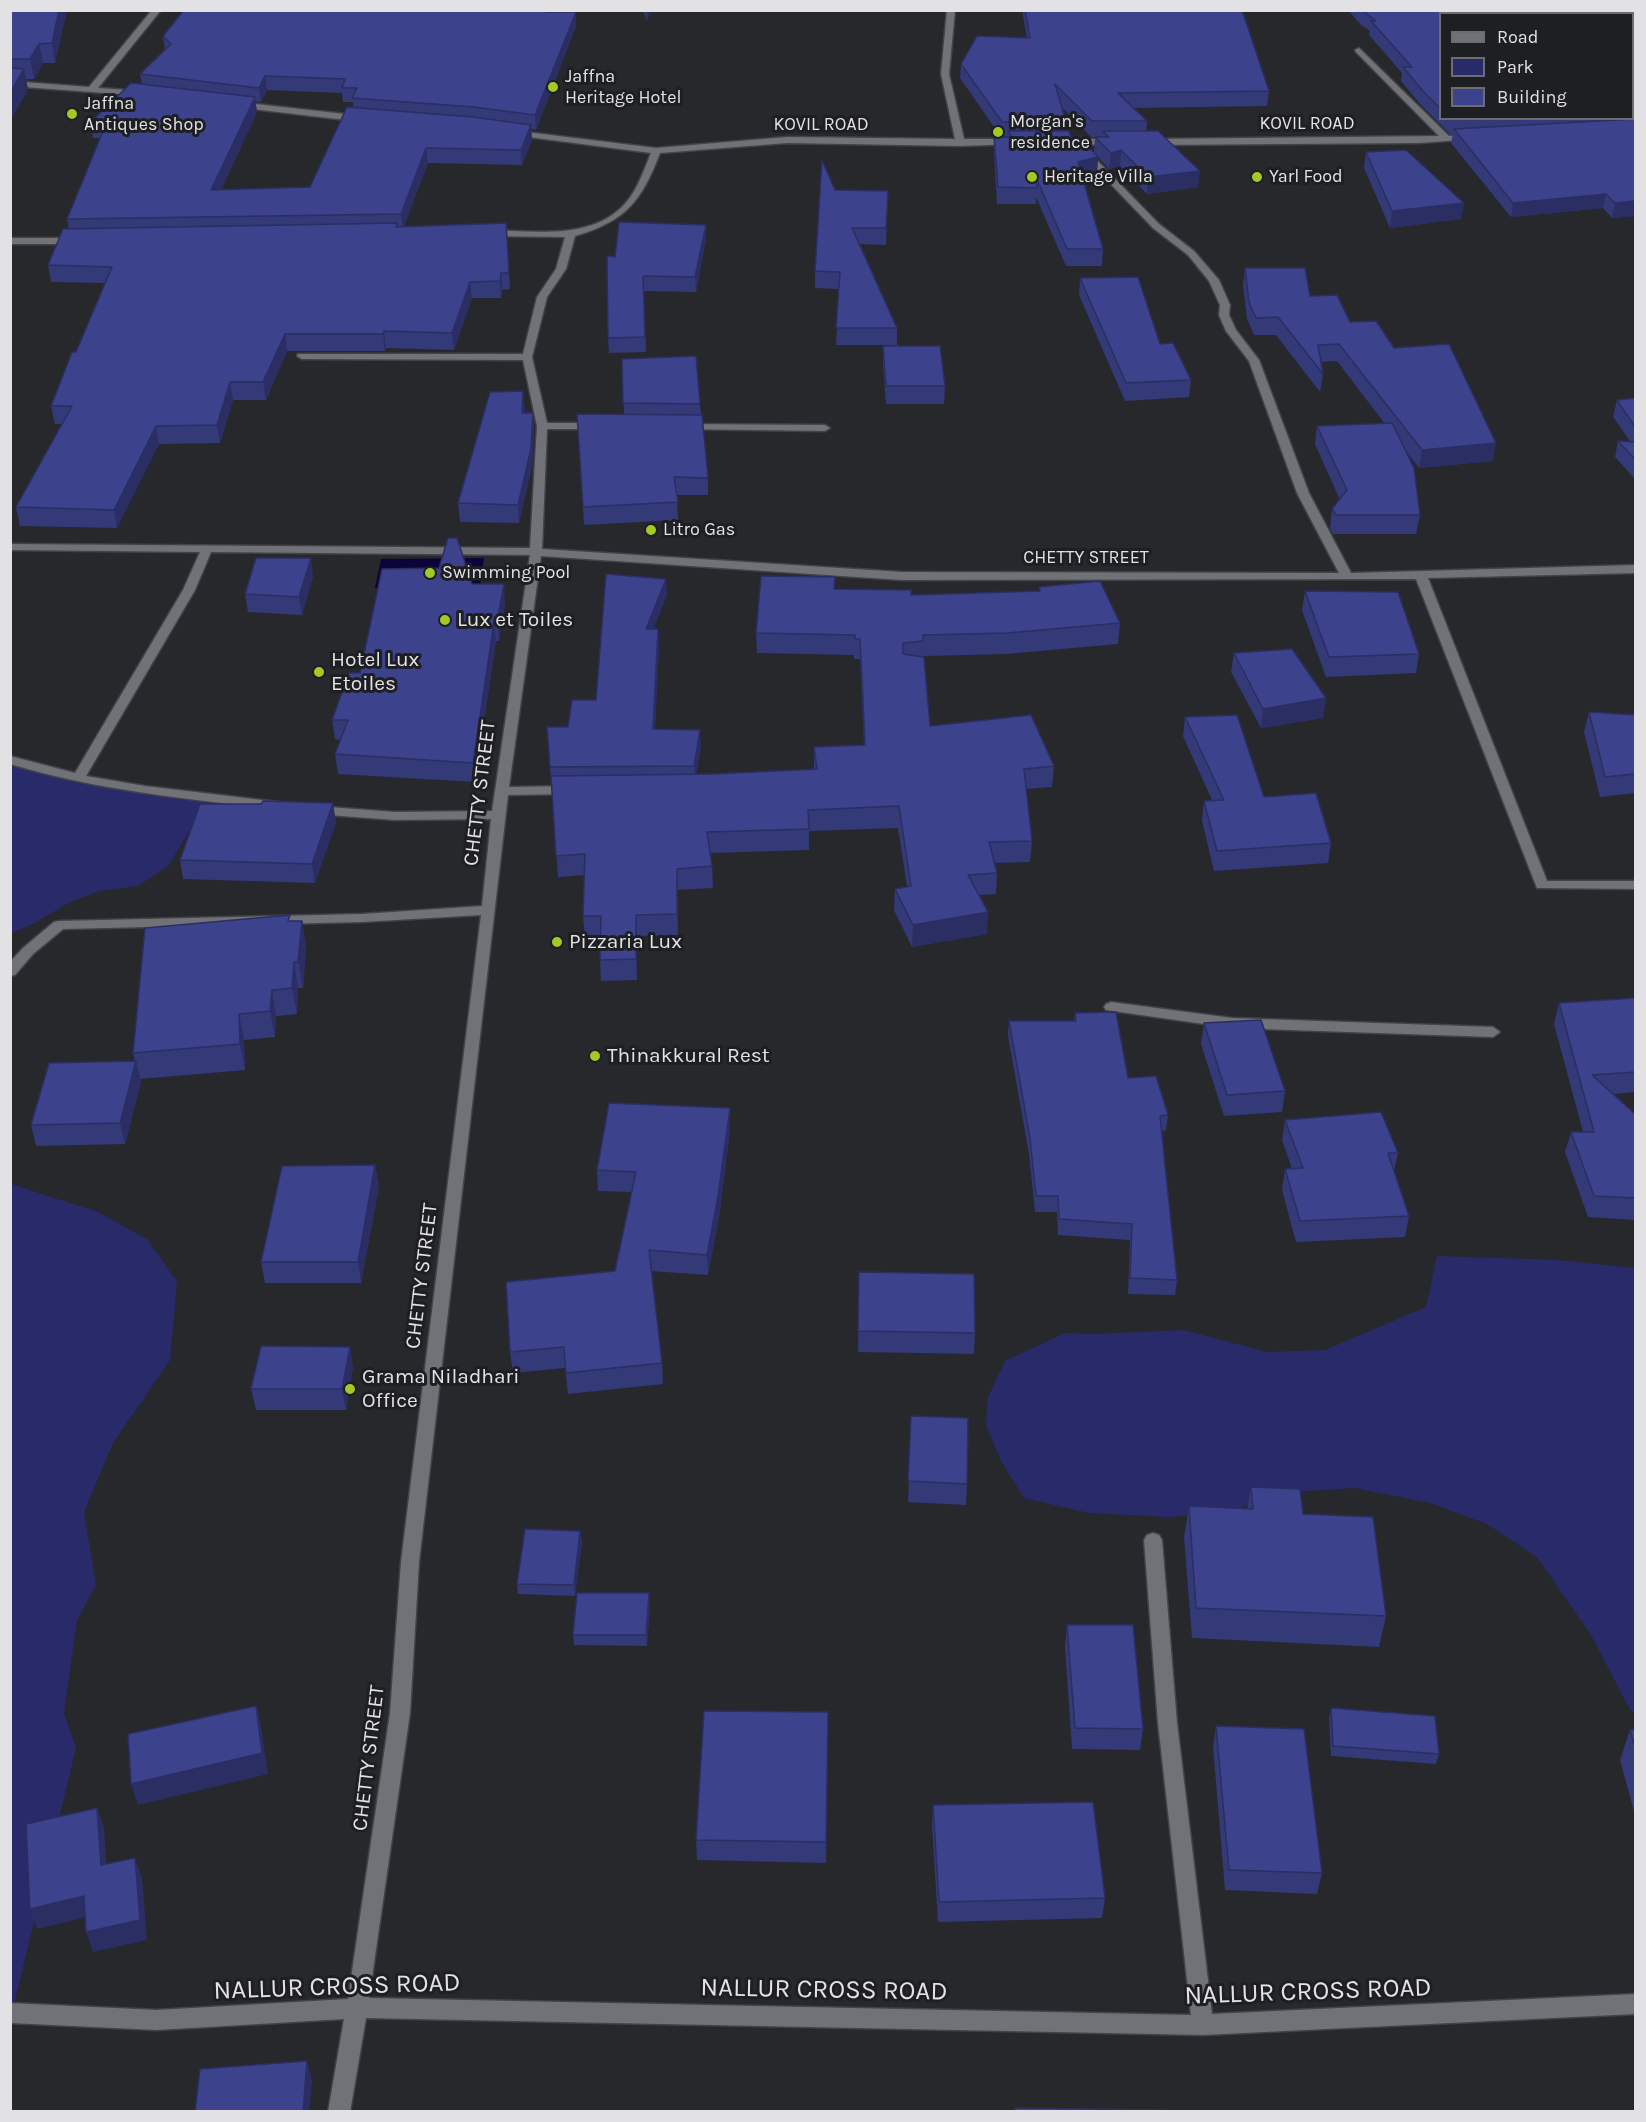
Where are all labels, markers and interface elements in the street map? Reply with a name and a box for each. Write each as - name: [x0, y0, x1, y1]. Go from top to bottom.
- legend: [1439, 12, 1634, 120]
- text: Road: [1497, 26, 1538, 48]
- text: Park: [1497, 56, 1534, 78]
- place label: Jaffna Heritage Hotel: [565, 66, 681, 109]
- marker: Jaffna Heritage Hotel: [546, 80, 560, 94]
- text: Building: [1497, 86, 1567, 108]
- place label: Jaffna Antiques Shop: [84, 93, 204, 136]
- marker: Jaffna Antiques Shop: [65, 107, 79, 121]
- place label: Morgan's residence: [1010, 111, 1090, 154]
- street label: KOVIL ROAD: [1259, 113, 1355, 135]
- street label: KOVIL ROAD: [773, 114, 869, 136]
- marker: Morgan's residence: [991, 125, 1005, 139]
- place label: Heritage Villa: [1044, 166, 1153, 188]
- place label: Yarl Food: [1269, 166, 1343, 188]
- marker: Heritage Villa: [1025, 170, 1039, 184]
- marker: Yarl Food: [1250, 170, 1264, 184]
- place label: Litro Gas: [663, 519, 735, 541]
- marker: Litro Gas: [644, 523, 658, 537]
- street label: CHETTY STREET: [1023, 547, 1149, 569]
- place label: Swimming Pool: [442, 562, 570, 584]
- marker: Swimming Pool: [423, 566, 437, 580]
- place label: Lux et Toiles: [457, 607, 573, 633]
- marker: Lux et Toiles: [438, 613, 452, 627]
- place label: Hotel Lux Etoiles: [331, 647, 419, 697]
- marker: Hotel Lux Etoiles: [312, 665, 326, 679]
- street label: CHETTY STREET: [459, 719, 501, 867]
- place label: Pizzaria Lux: [569, 929, 682, 955]
- marker: Pizzaria Lux: [550, 935, 564, 949]
- place label: Thinakkural Rest: [607, 1043, 770, 1069]
- marker: Thinakkural Rest: [588, 1049, 602, 1063]
- street label: CHETTY STREET: [401, 1202, 443, 1350]
- place label: Grama Niladhari Office: [362, 1364, 519, 1414]
- marker: Grama Niladhari Office: [343, 1382, 357, 1396]
- street label: CHETTY STREET: [348, 1684, 390, 1832]
- street label: NALLUR CROSS ROAD: [213, 1967, 461, 2007]
- street label: NALLUR CROSS ROAD: [700, 1972, 948, 2008]
- street label: NALLUR CROSS ROAD: [1184, 1972, 1432, 2012]

